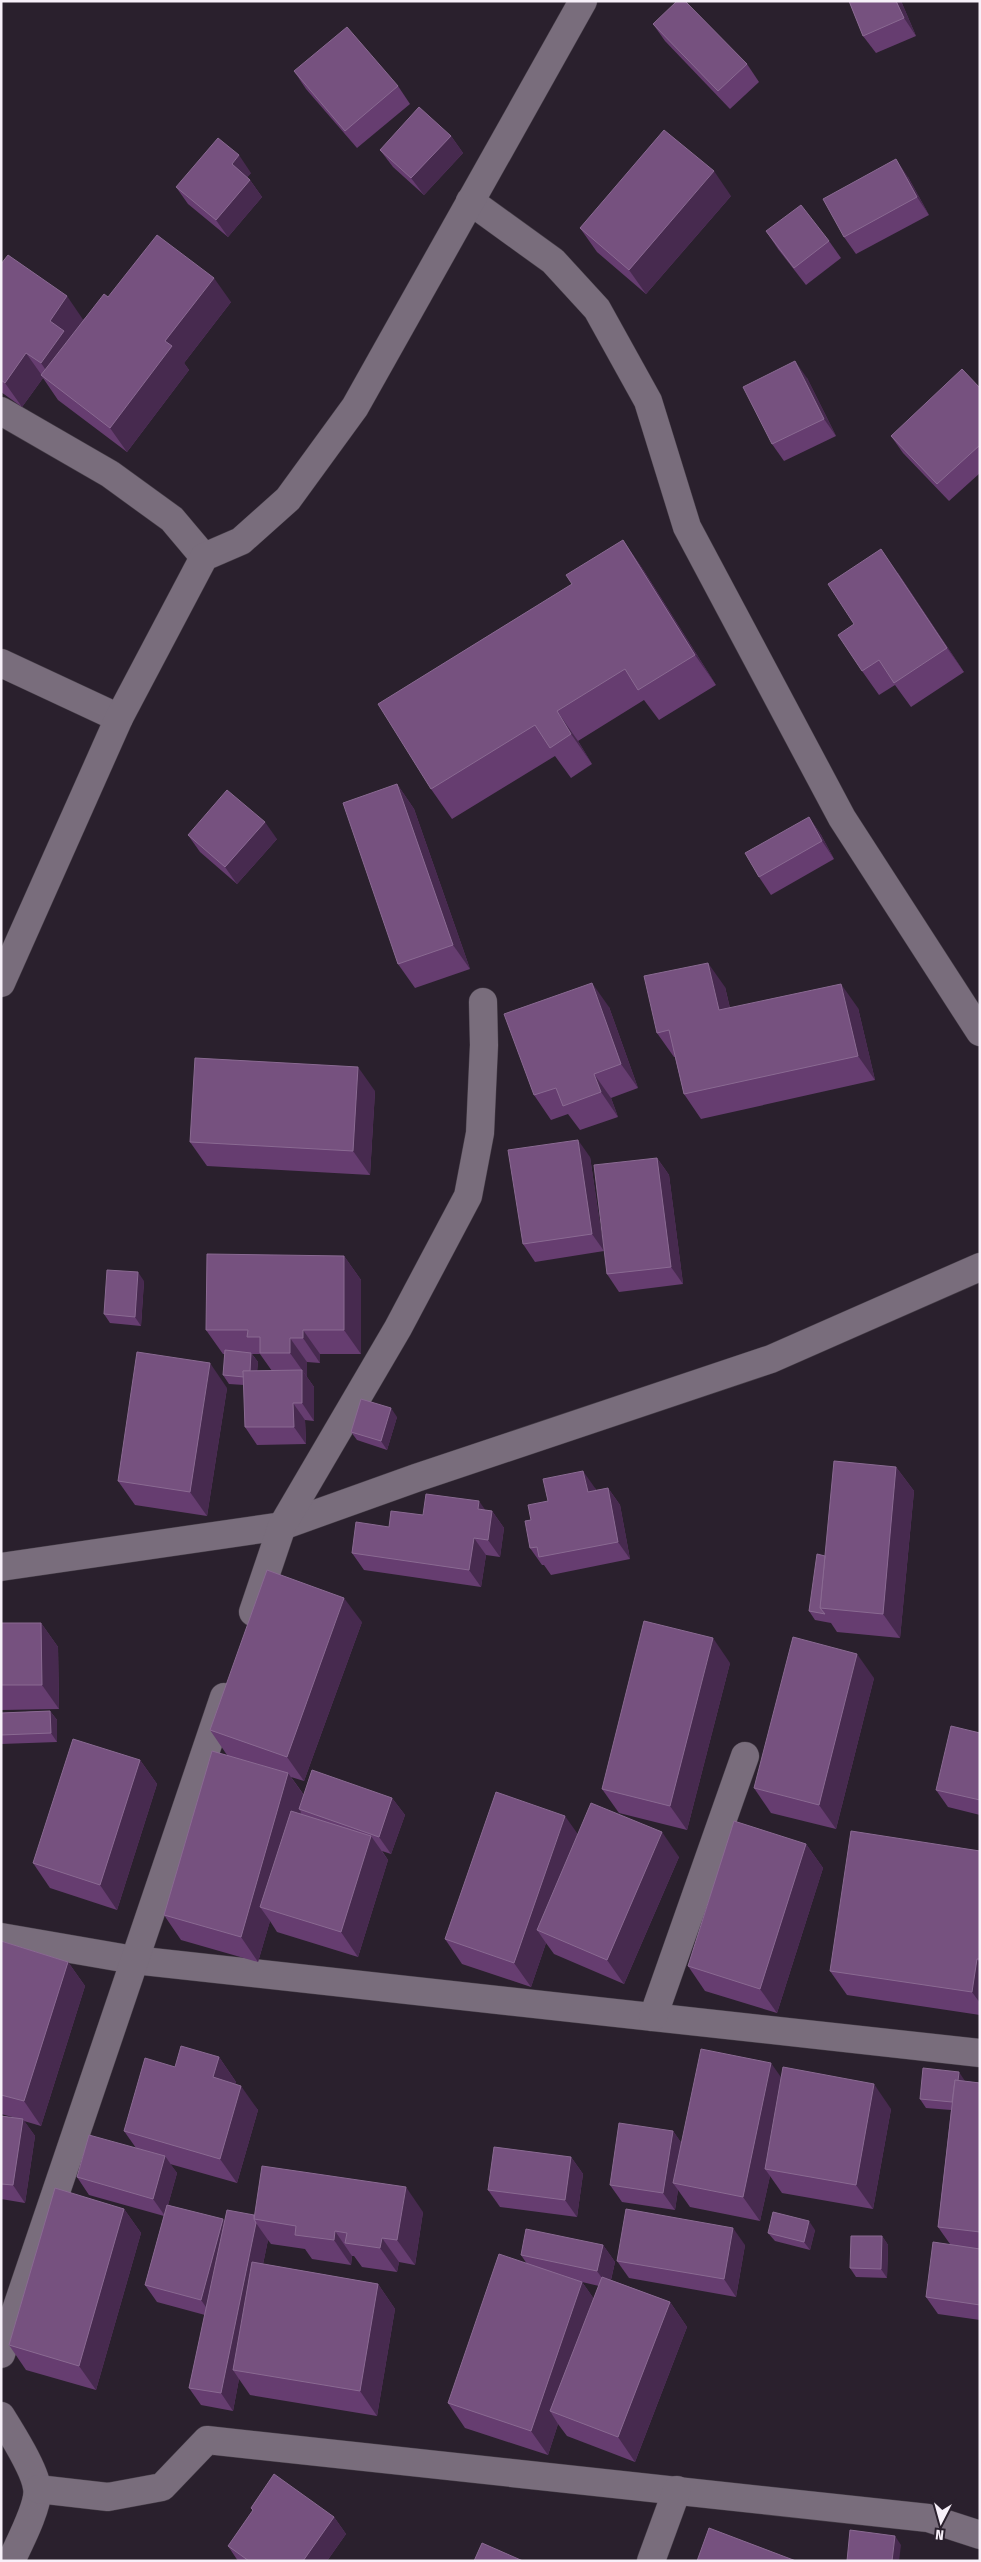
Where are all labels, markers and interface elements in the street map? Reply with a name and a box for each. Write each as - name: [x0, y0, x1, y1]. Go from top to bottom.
- north arrow: [916, 2497, 966, 2547]
- text: N: [935, 2526, 945, 2543]

